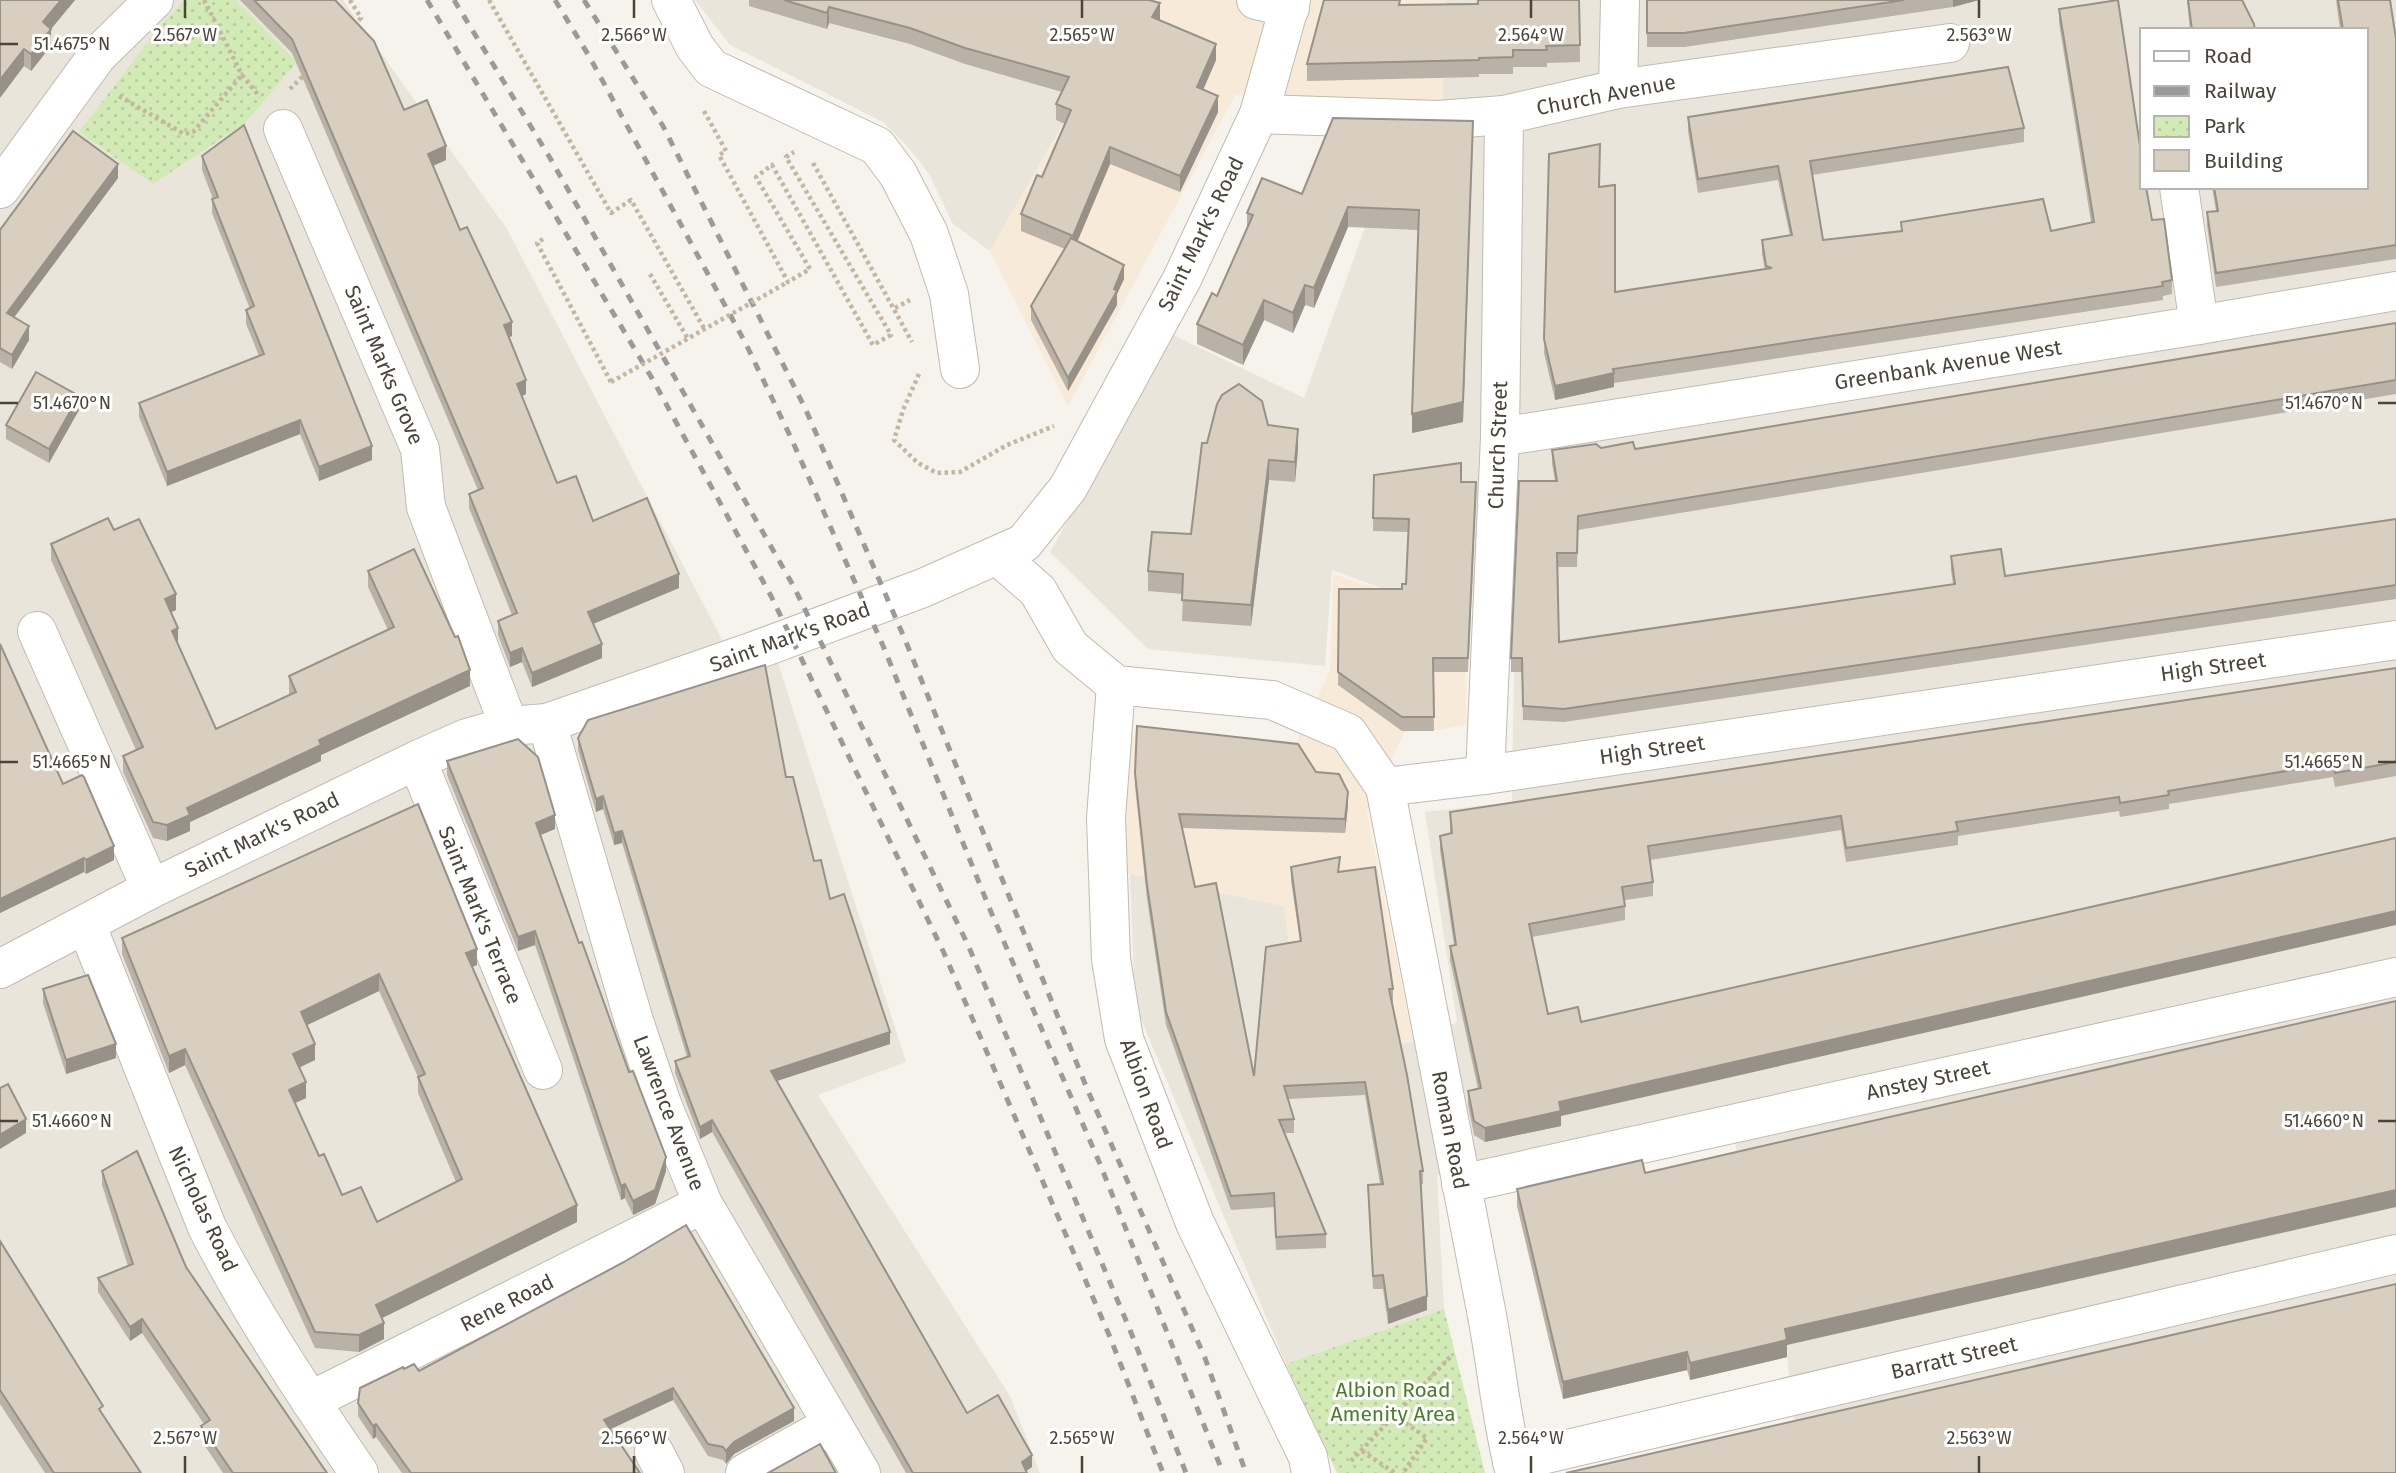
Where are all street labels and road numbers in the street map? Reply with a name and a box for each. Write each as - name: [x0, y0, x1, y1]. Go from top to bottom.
- street label: Church Avenue: [1534, 69, 1678, 121]
- street label: Saint Mark's Road: [1152, 152, 1250, 316]
- street label: Saint Marks Grove: [339, 281, 429, 449]
- street label: Greenbank Avenue West: [1833, 334, 2064, 396]
- street label: Church Street: [1483, 380, 1513, 510]
- street label: Saint Mark's Road: [706, 596, 874, 678]
- street label: High Street: [2159, 647, 2268, 687]
- street label: High Street: [1598, 730, 1707, 770]
- street label: Saint Mark's Road: [180, 786, 344, 884]
- street label: Saint Mark's Terrace: [432, 822, 528, 1008]
- street label: Lawrence Avenue: [627, 1032, 711, 1194]
- street label: Albion Road: [1114, 1035, 1178, 1153]
- street label: Anstey Street: [1864, 1054, 1993, 1106]
- street label: Roman Road: [1426, 1068, 1474, 1192]
- street label: Nicholas Road: [162, 1142, 244, 1276]
- street label: Rene Road: [456, 1268, 558, 1338]
- street label: Barratt Street: [1888, 1331, 2020, 1385]

